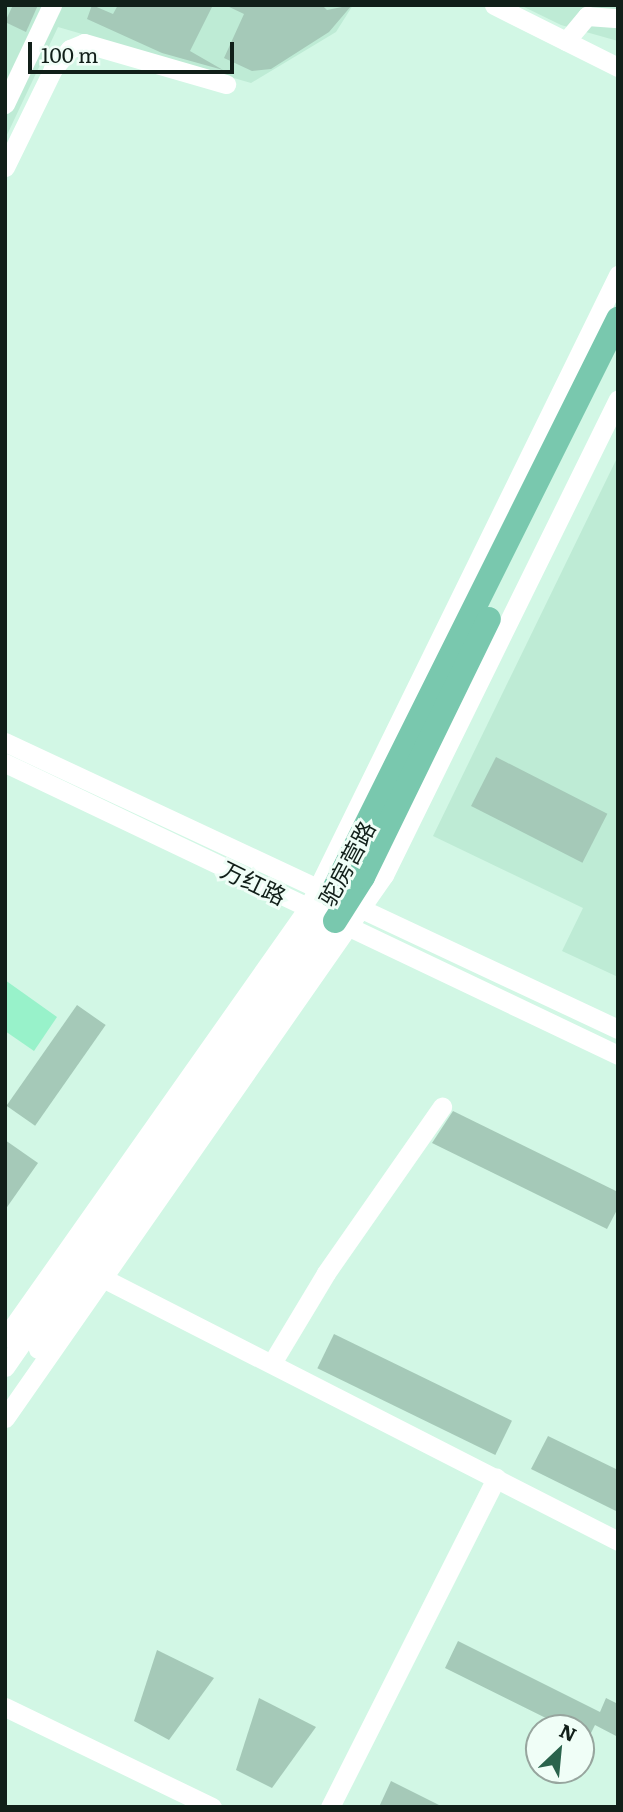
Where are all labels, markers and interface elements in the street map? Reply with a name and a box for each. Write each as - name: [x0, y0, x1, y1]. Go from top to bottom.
- scale bar: [32, 28, 238, 72]
- text: 100 m: [41, 38, 98, 69]
- street label: 驼房营路: [312, 816, 380, 910]
- street label: 万红路: [217, 854, 291, 910]
- north arrow: [525, 1714, 595, 1784]
- text: N: [555, 1716, 582, 1748]

